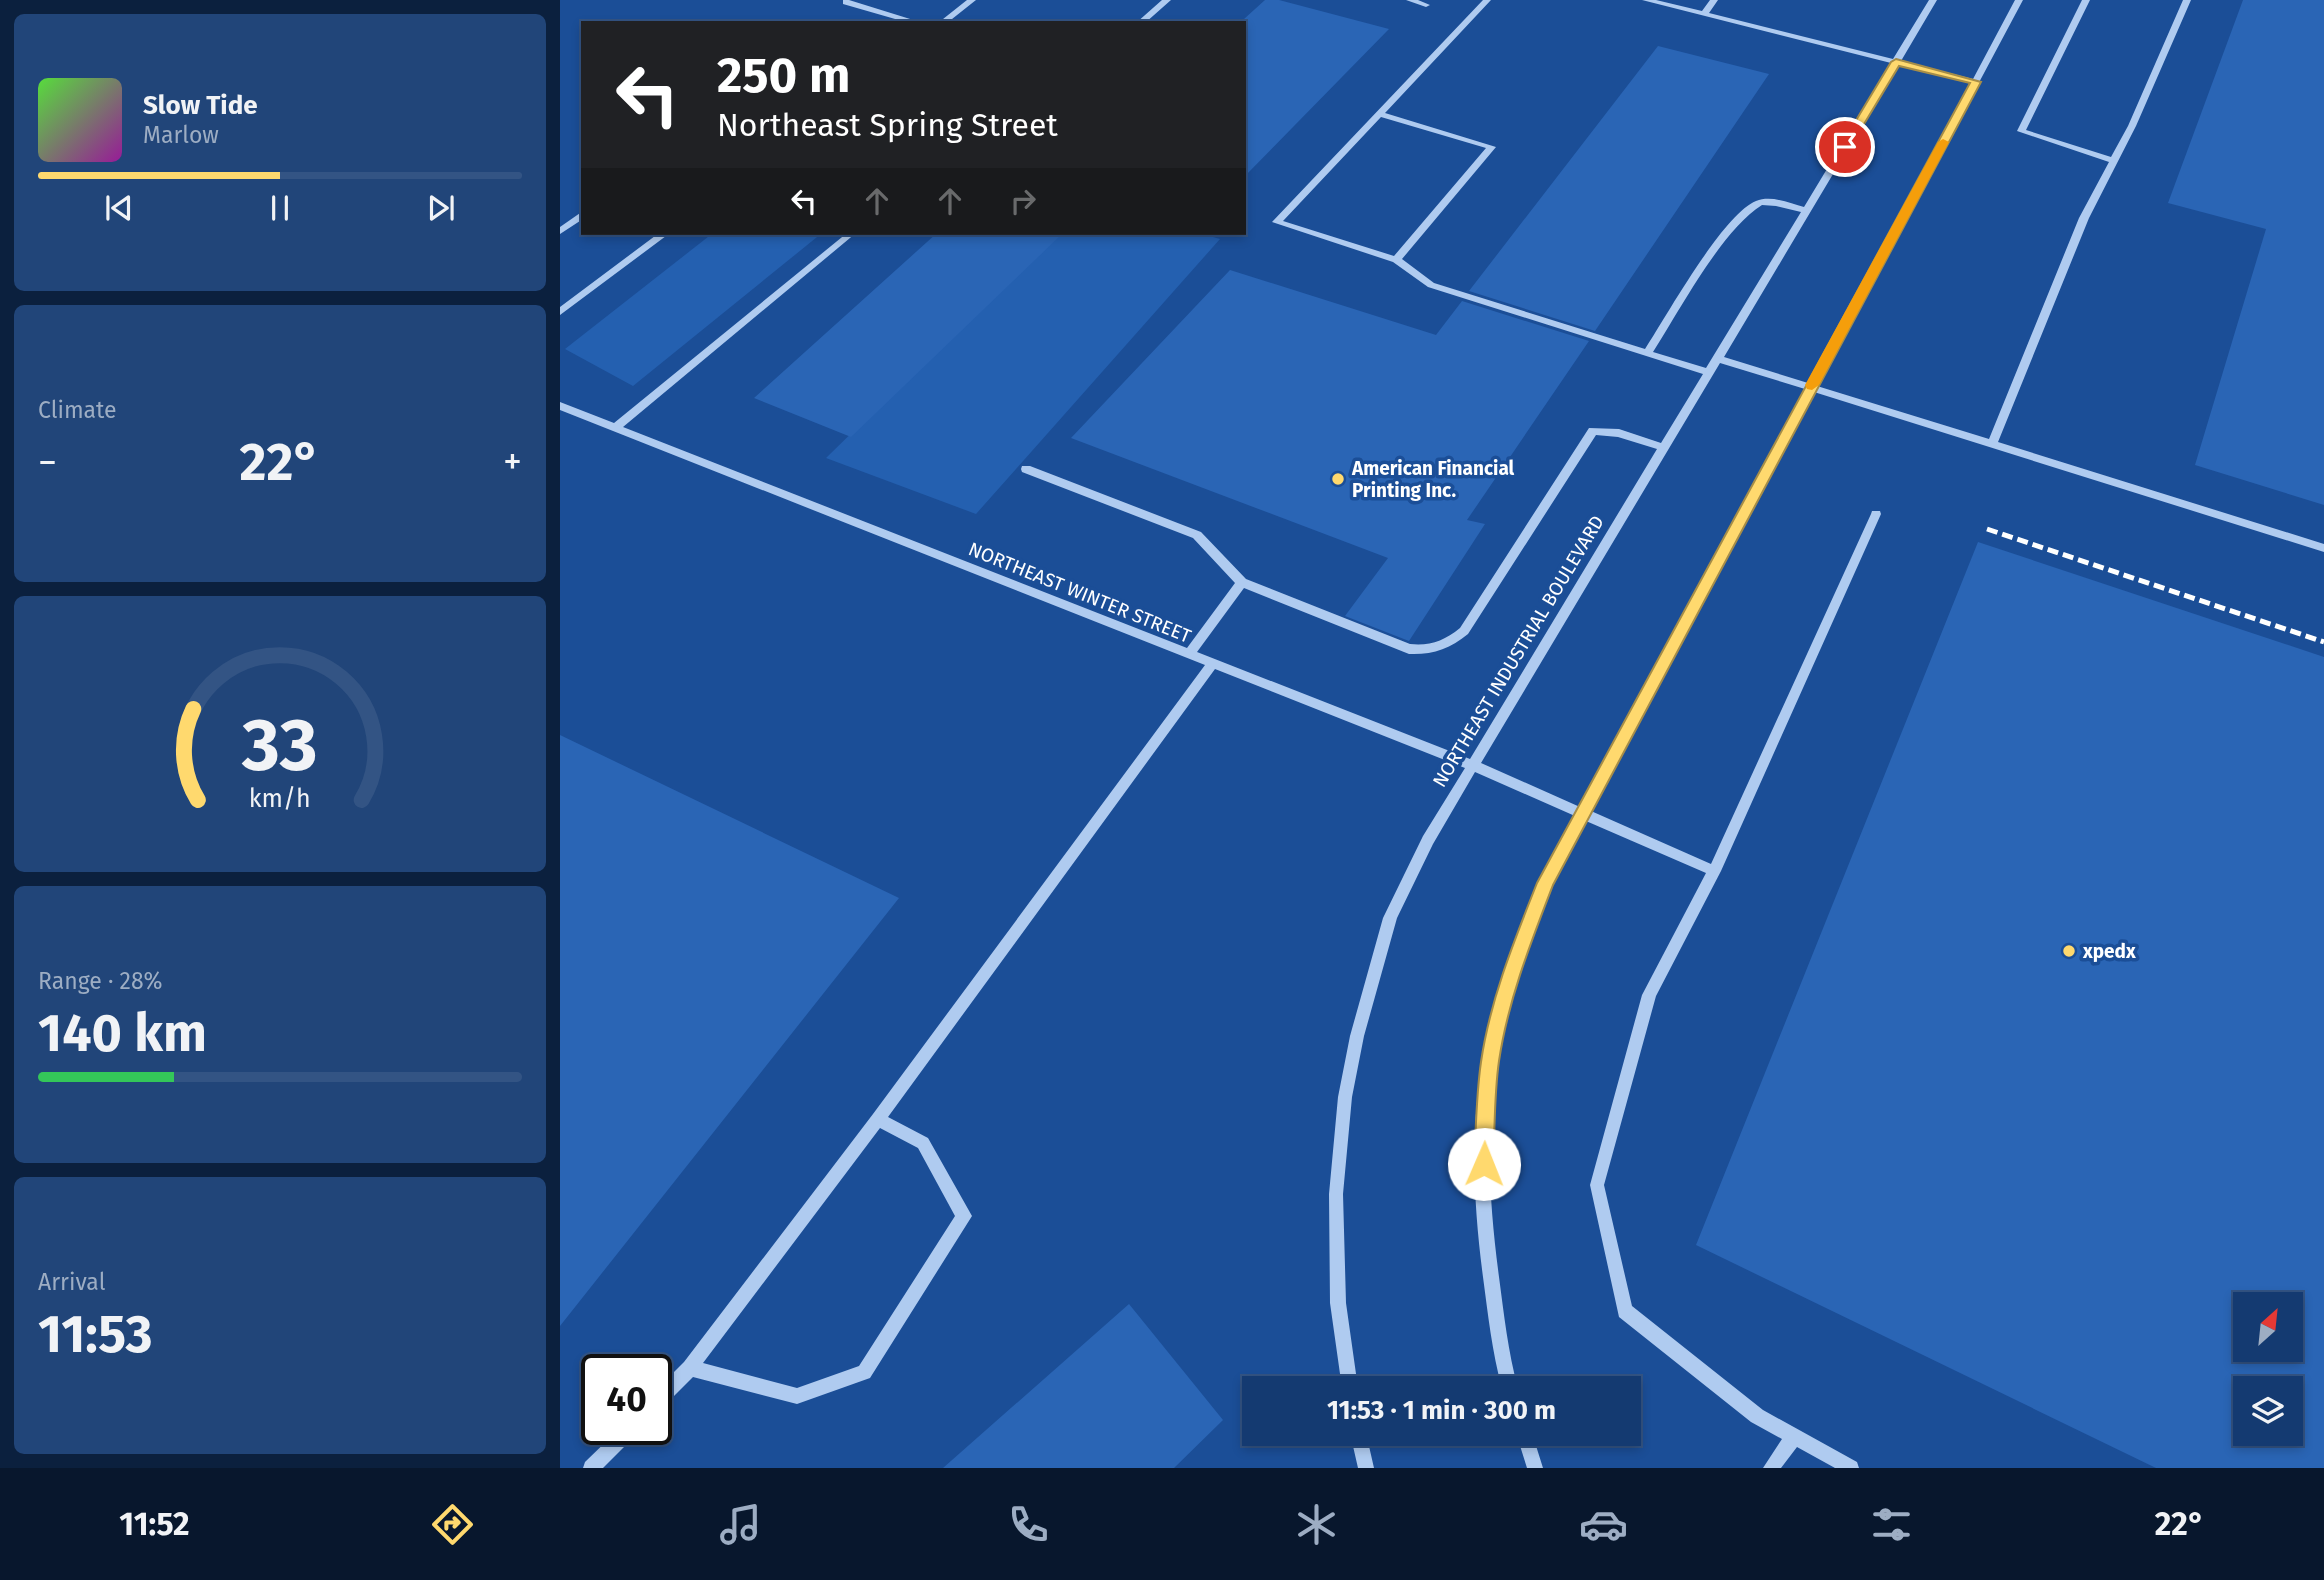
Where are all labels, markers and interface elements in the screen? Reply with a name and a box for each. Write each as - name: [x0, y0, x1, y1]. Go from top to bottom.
- text: 250 m: [717, 46, 850, 105]
- icon: left: [602, 49, 693, 140]
- text: Slow Tide: [143, 90, 258, 121]
- text: Northeast Spring Street: [717, 106, 1058, 144]
- pin: [1815, 117, 1875, 177]
- text: Marlow: [143, 121, 219, 149]
- icon: arrive: [1826, 128, 1864, 166]
- icon: left: [785, 182, 823, 220]
- icon: ahead: [858, 182, 896, 220]
- icon: ahead: [931, 182, 969, 220]
- icon: right: [1004, 182, 1042, 220]
- icon: previous: [100, 189, 138, 227]
- icon: pause: [261, 189, 299, 227]
- icon: next: [422, 189, 460, 227]
- text: Climate: [38, 396, 117, 424]
- text: 22°: [240, 431, 320, 494]
- text: −: [38, 439, 57, 485]
- text: +: [503, 439, 522, 485]
- place label: American Financial Printing Inc.: [1351, 457, 1515, 502]
- marker: American Financial Printing Inc.: [1330, 471, 1346, 487]
- street label: NORTHEAST INDUSTRIAL BOULEVARD: [1428, 511, 1609, 791]
- street label: NORTHEAST WINTER STREET: [965, 537, 1195, 648]
- text: 33: [241, 702, 318, 789]
- text: km/h: [249, 784, 311, 814]
- place label: xpedx: [2082, 940, 2136, 963]
- marker: xpedx: [2061, 943, 2077, 959]
- text: Range · 28%: [38, 967, 163, 995]
- text: 140 km: [38, 1002, 207, 1065]
- position arrow: [1447, 1127, 1521, 1201]
- text: Arrival: [38, 1268, 105, 1296]
- north arrow: [2233, 1292, 2303, 1362]
- map controls: [2233, 1292, 2303, 1446]
- text: 11:53: [38, 1303, 153, 1366]
- speed limit sign: 40: [581, 1354, 672, 1445]
- button: layers: [2233, 1376, 2303, 1446]
- text: 11:53 · 1 min · 300 m: [1327, 1395, 1556, 1426]
- icon: directions: [428, 1500, 477, 1549]
- icon: music: [716, 1500, 765, 1549]
- icon: phone: [1004, 1500, 1053, 1549]
- icon: climate: [1292, 1500, 1341, 1549]
- icon: car: [1579, 1500, 1628, 1549]
- icon: filters: [1867, 1500, 1916, 1549]
- text: 11:52: [119, 1505, 190, 1543]
- text: 22°: [2155, 1505, 2205, 1543]

